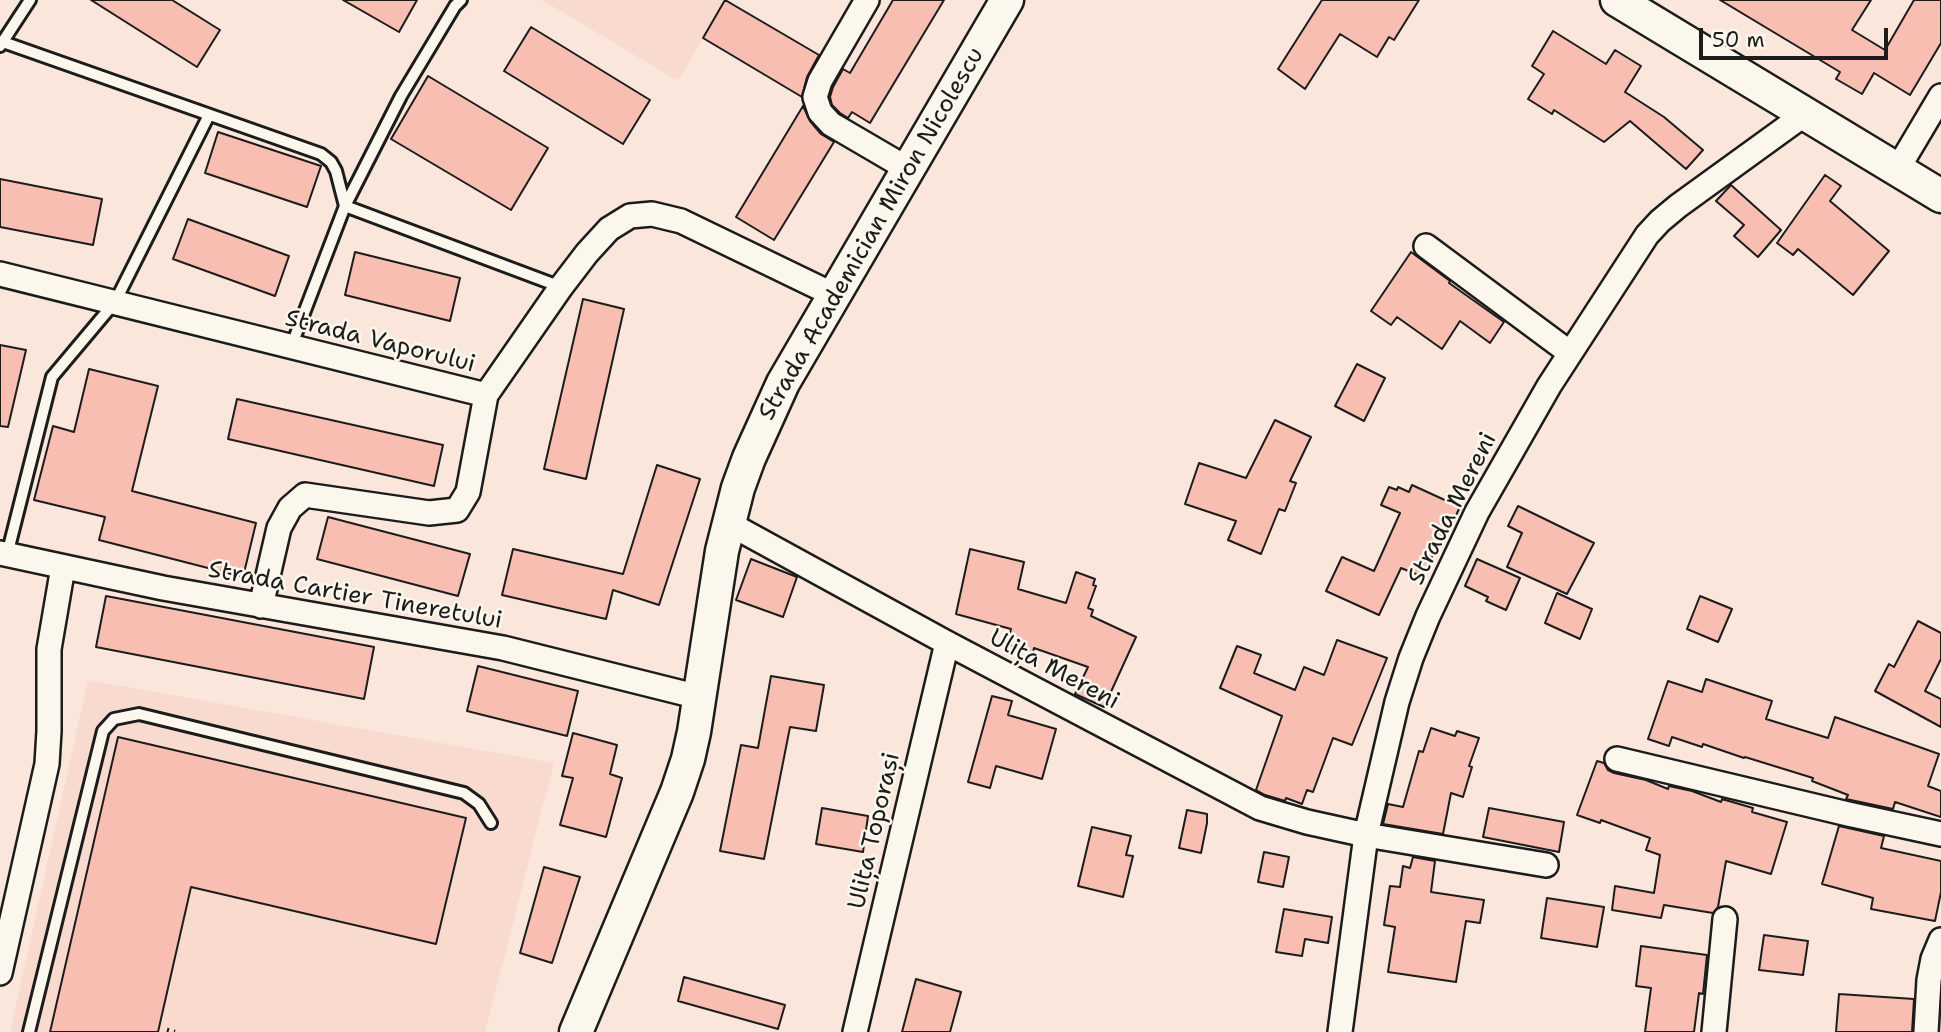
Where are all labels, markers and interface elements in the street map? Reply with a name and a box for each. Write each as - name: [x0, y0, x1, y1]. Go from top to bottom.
- scale bar: [1703, 14, 1892, 58]
- text: 50 m: [1712, 26, 1765, 54]
- street label: Strada Academician Miron Nicolescu: [753, 43, 991, 425]
- street label: Strada Vaporului: [282, 304, 478, 380]
- street label: Strada Mereni: [1402, 428, 1504, 590]
- street label: Strada Cartier Tineretului: [206, 556, 504, 636]
- street label: Ulița Mereni: [984, 624, 1124, 716]
- street label: Ulița Toporași: [843, 750, 907, 912]

